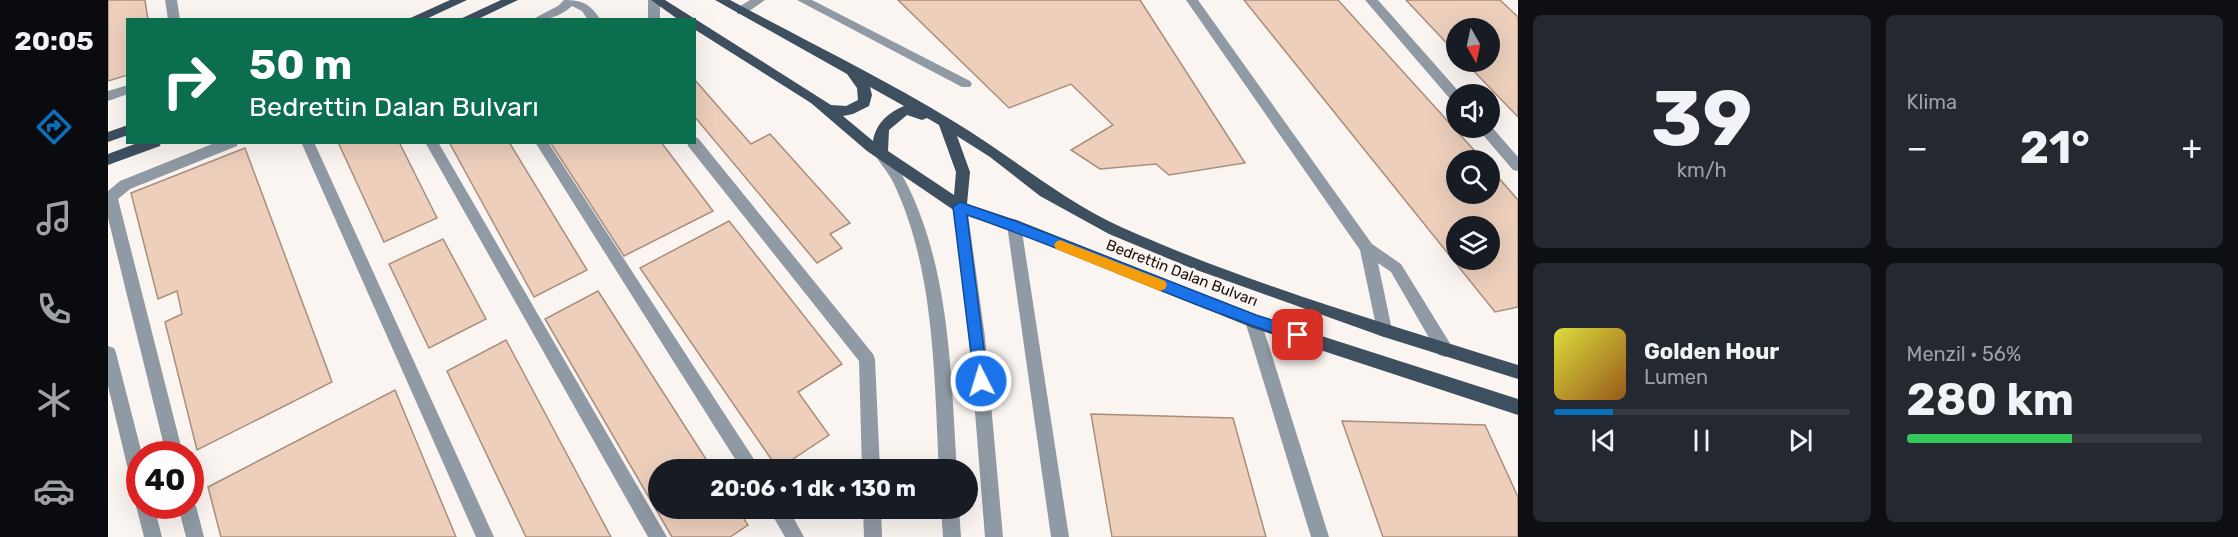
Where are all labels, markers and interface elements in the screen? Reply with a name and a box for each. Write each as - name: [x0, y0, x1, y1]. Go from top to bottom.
- north arrow: [1446, 18, 1500, 72]
- map controls: [1446, 18, 1500, 270]
- text: 20:05: [14, 25, 94, 57]
- text: 50 m: [249, 40, 352, 90]
- icon: right: [150, 42, 228, 120]
- text: 39: [1651, 72, 1752, 165]
- button: sound: [1446, 84, 1500, 138]
- text: Klima: [1907, 90, 1957, 114]
- text: Bedrettin Dalan Bulvarı: [249, 91, 539, 123]
- icon: directions: [33, 106, 75, 148]
- text: 21°: [2020, 121, 2090, 174]
- text: −: [1907, 128, 1928, 167]
- text: +: [2181, 128, 2202, 167]
- button: search: [1446, 150, 1500, 204]
- text: km/h: [1677, 158, 1727, 182]
- icon: music: [33, 197, 75, 239]
- button: layers: [1446, 216, 1500, 270]
- street label: Bedrettin Dalan Bulvarı: [1104, 236, 1260, 310]
- icon: phone: [33, 288, 75, 330]
- pin: [1272, 309, 1323, 360]
- icon: arrive: [1281, 318, 1314, 351]
- text: Golden Hour: [1644, 338, 1779, 365]
- text: Menzil · 56%: [1907, 342, 2021, 366]
- position arrow: [949, 349, 1013, 413]
- text: Lumen: [1644, 365, 1708, 389]
- text: 280 km: [1907, 373, 2074, 426]
- icon: climate: [33, 379, 75, 421]
- icon: previous: [1587, 424, 1620, 457]
- icon: pause: [1685, 424, 1718, 457]
- icon: next: [1784, 424, 1817, 457]
- speed limit sign: 40: [126, 441, 204, 519]
- icon: car: [33, 470, 75, 512]
- text: 20:06 · 1 dk · 130 m: [710, 475, 916, 502]

